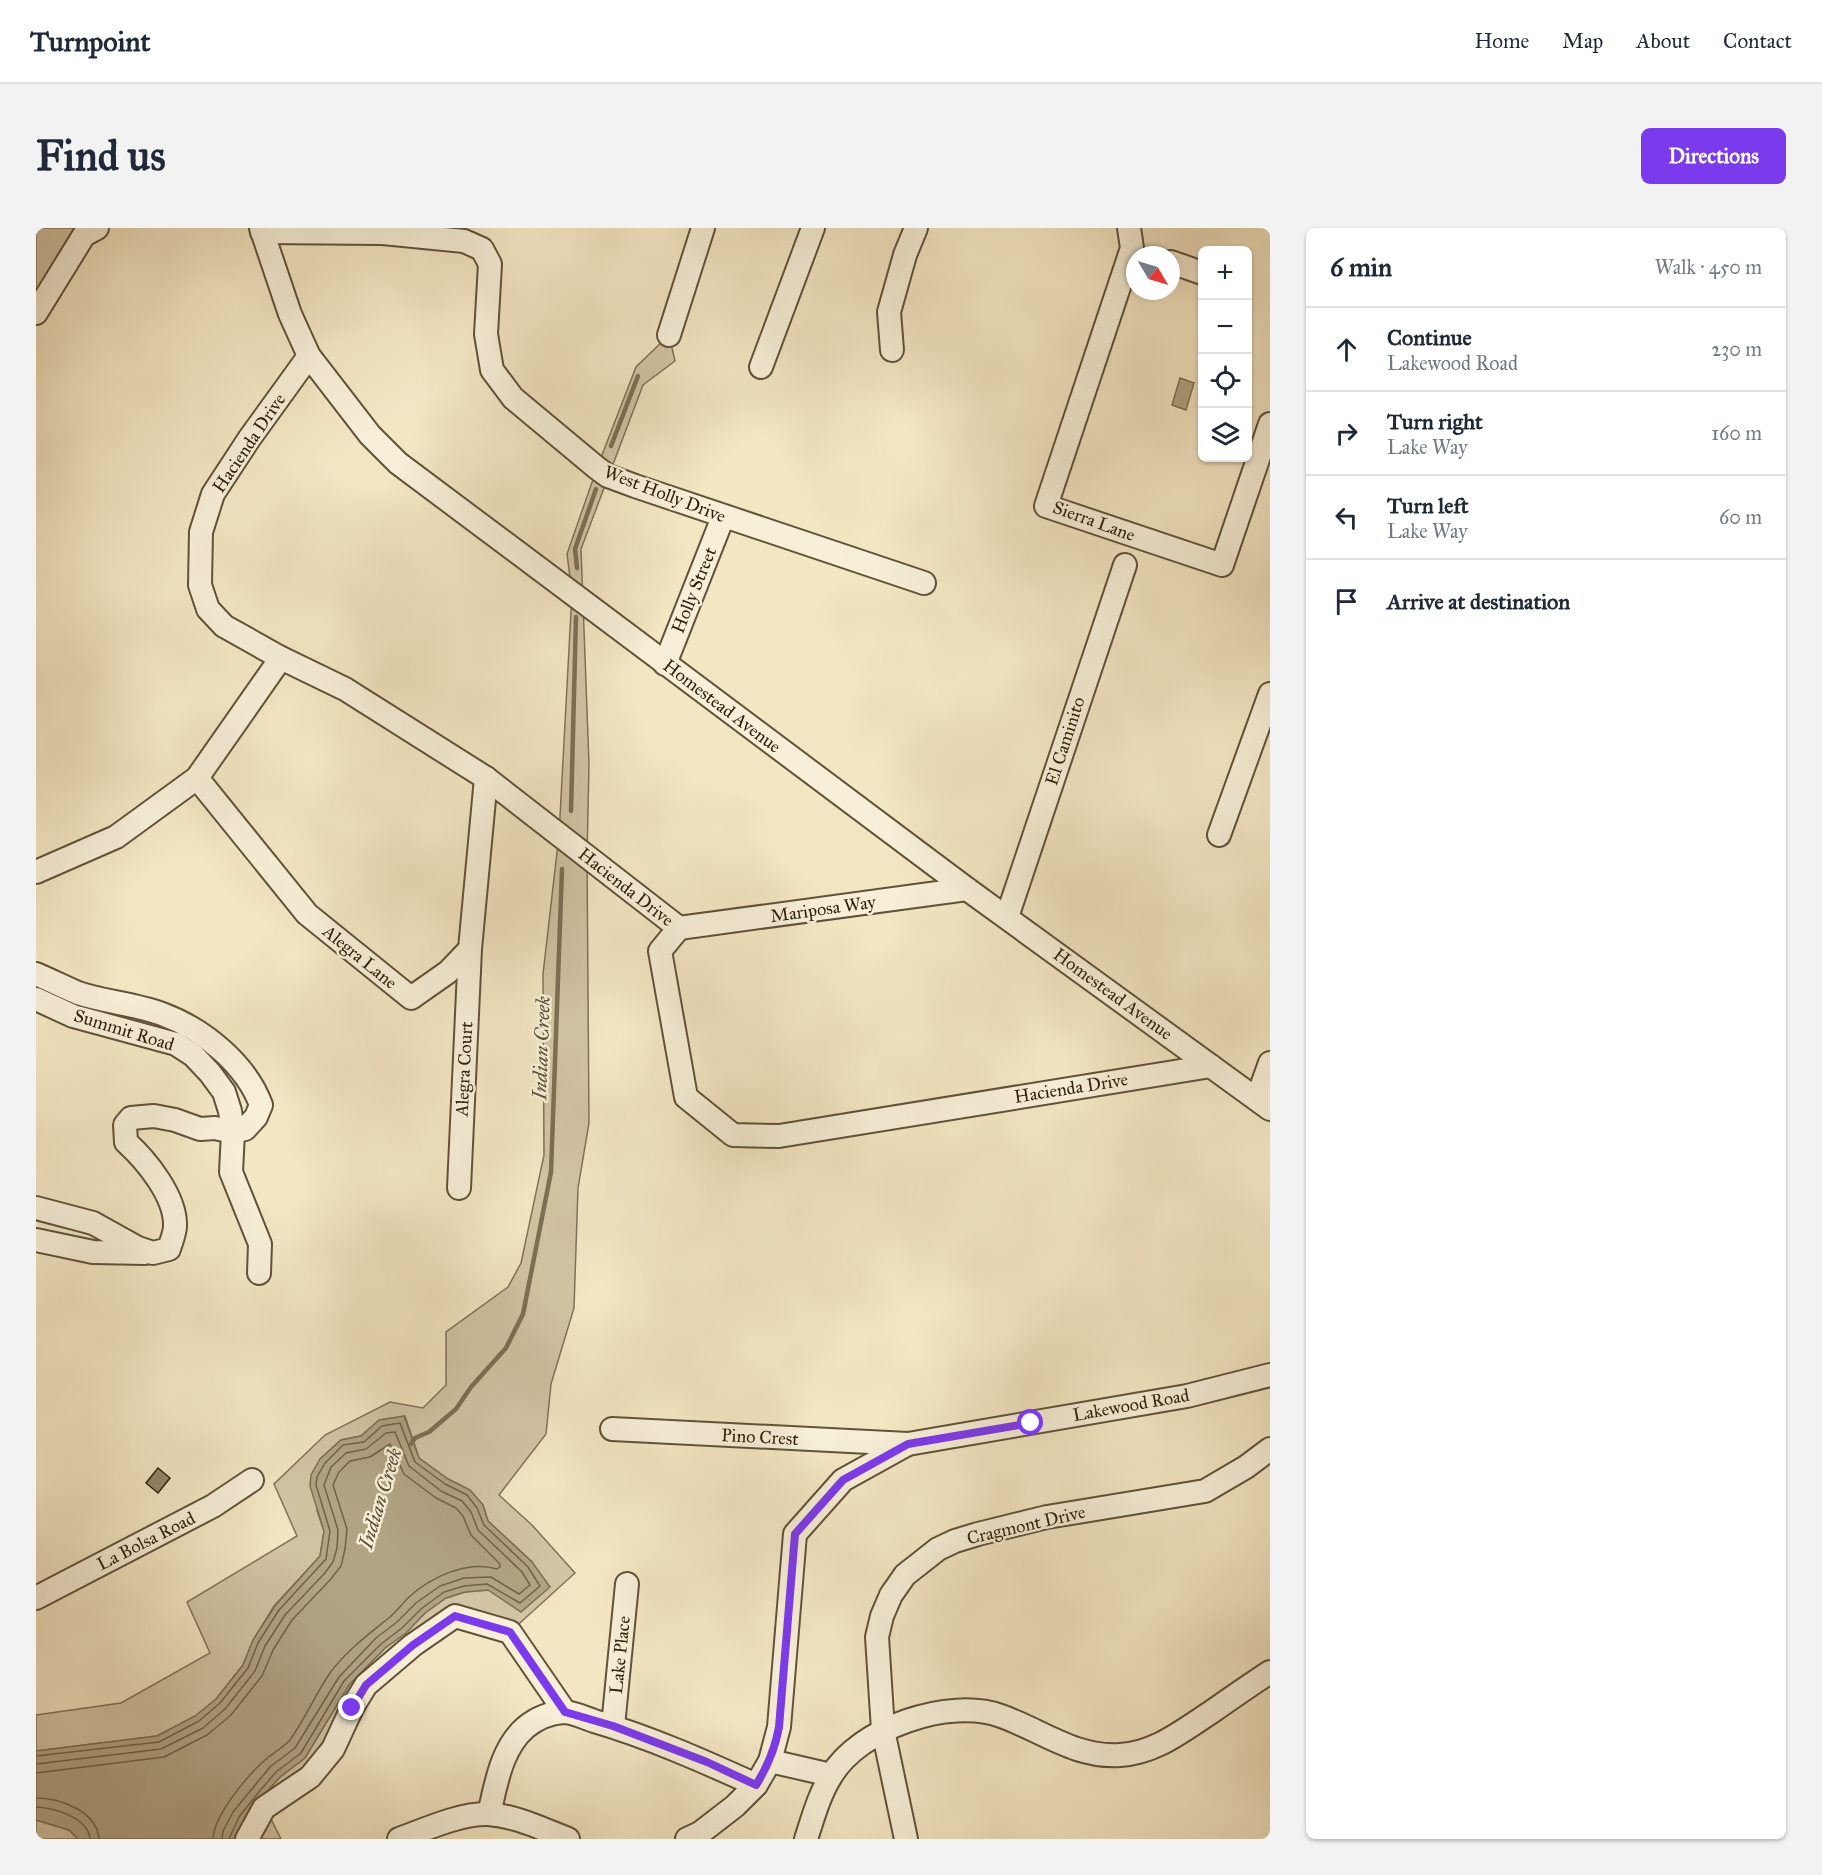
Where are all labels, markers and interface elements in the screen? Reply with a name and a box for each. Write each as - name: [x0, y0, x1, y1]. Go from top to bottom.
- text: Turnpoint: [30, 24, 150, 59]
- text: Home: [1474, 28, 1529, 54]
- text: Map: [1562, 28, 1603, 54]
- text: About: [1636, 28, 1690, 54]
- text: Contact: [1723, 28, 1792, 54]
- button: Directions: [1641, 128, 1786, 184]
- text: Find us: [36, 130, 166, 182]
- north arrow: [1126, 246, 1180, 300]
- map controls: [1198, 246, 1252, 462]
- button: +: [1198, 246, 1252, 300]
- text: 6 min: [1330, 251, 1392, 283]
- text: Walk · 450 m: [1655, 255, 1762, 279]
- button: −: [1198, 300, 1252, 354]
- text: Continue: [1387, 324, 1472, 351]
- icon: ahead: [1330, 333, 1363, 366]
- text: 230 m: [1711, 337, 1762, 361]
- text: Lakewood Road: [1387, 351, 1518, 375]
- button: locate: [1198, 354, 1252, 408]
- street label: Hacienda Drive: [208, 389, 290, 497]
- button: layers: [1198, 408, 1252, 462]
- text: Turn right: [1387, 408, 1483, 435]
- icon: right: [1330, 417, 1363, 450]
- text: 160 m: [1711, 421, 1762, 445]
- text: Lake Way: [1387, 435, 1468, 459]
- street label: West Holly Drive: [601, 461, 729, 527]
- text: Turn left: [1387, 492, 1469, 519]
- street label: Sierra Lane: [1050, 496, 1138, 546]
- icon: left: [1330, 501, 1363, 534]
- text: 60 m: [1719, 505, 1762, 529]
- text: Lake Way: [1387, 519, 1468, 543]
- street label: Holly Street: [667, 543, 721, 636]
- icon: arrive: [1330, 585, 1363, 618]
- text: Arrive at destination: [1387, 588, 1570, 615]
- street label: Homestead Avenue: [659, 654, 785, 758]
- street label: El Caminito: [1040, 694, 1090, 788]
- street label: Hacienda Drive: [574, 843, 678, 931]
- street label: Mariposa Way: [769, 891, 878, 927]
- street label: Alegra Lane: [317, 920, 402, 994]
- street label: Homestead Avenue: [1049, 943, 1177, 1045]
- water label: Indian Creek: [527, 996, 555, 1101]
- street label: Summit Road: [71, 1004, 177, 1056]
- street label: Alegra Court: [450, 1020, 479, 1118]
- street label: Hacienda Drive: [1012, 1068, 1130, 1108]
- street label: Lakewood Road: [1071, 1384, 1191, 1426]
- route start: [1017, 1409, 1043, 1435]
- street label: Pino Crest: [721, 1424, 800, 1450]
- water label: Indian Creek: [353, 1445, 407, 1552]
- street label: Cragmont Drive: [965, 1501, 1088, 1550]
- street label: La Bolsa Road: [93, 1507, 199, 1575]
- street label: Lake Place: [605, 1615, 635, 1695]
- route end: [338, 1694, 364, 1720]

